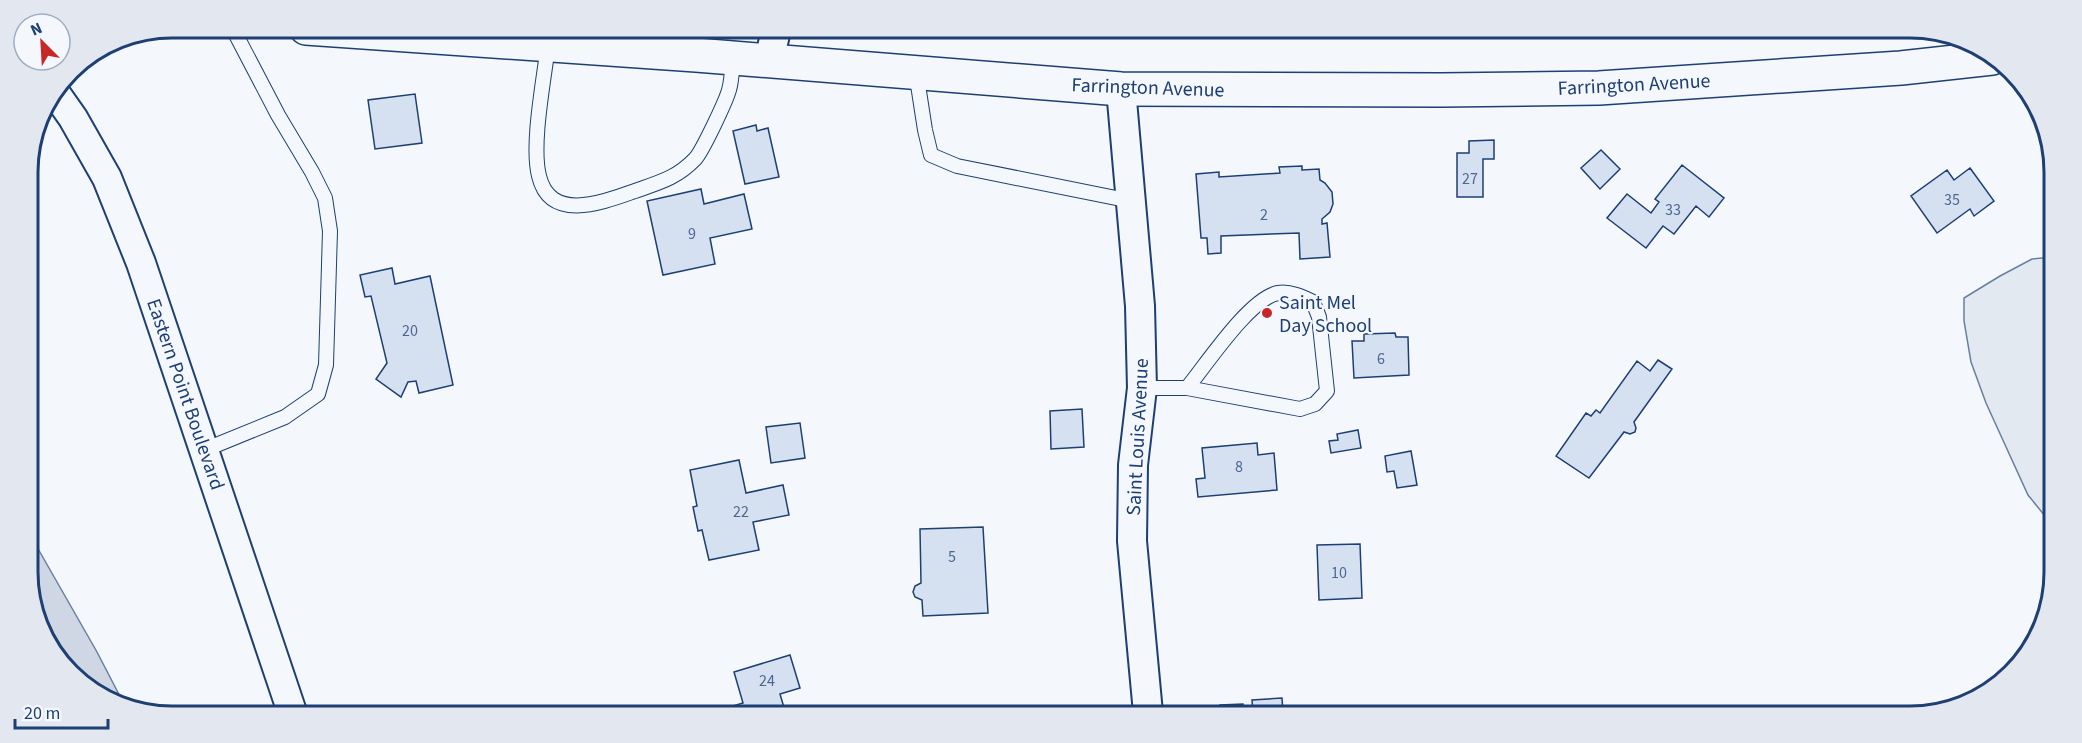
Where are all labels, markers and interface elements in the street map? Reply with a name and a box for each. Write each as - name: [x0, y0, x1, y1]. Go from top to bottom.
- north arrow: [12, 12, 72, 72]
- text: N: [27, 17, 46, 41]
- street label: Farrington Avenue: [1557, 67, 1711, 103]
- street label: Farrington Avenue: [1071, 71, 1225, 105]
- house number: 27: [1462, 168, 1478, 190]
- house number: 35: [1944, 189, 1960, 211]
- house number: 33: [1665, 199, 1681, 221]
- house number: 2: [1260, 204, 1268, 226]
- house number: 9: [688, 223, 696, 245]
- place label: Saint Mel Day School: [1279, 289, 1372, 340]
- street label: Eastern Point Boulevard: [139, 295, 231, 494]
- marker: Saint Mel Day School: [1260, 306, 1274, 320]
- house number: 20: [402, 320, 418, 342]
- house number: 6: [1377, 348, 1385, 370]
- street label: Saint Louis Avenue: [1120, 358, 1156, 516]
- house number: 8: [1235, 456, 1243, 478]
- house number: 22: [733, 501, 749, 523]
- house number: 5: [948, 546, 956, 568]
- house number: 10: [1331, 562, 1347, 584]
- house number: 24: [759, 670, 775, 692]
- scale bar: [15, 692, 108, 730]
- text: 20 m: [24, 701, 60, 726]

